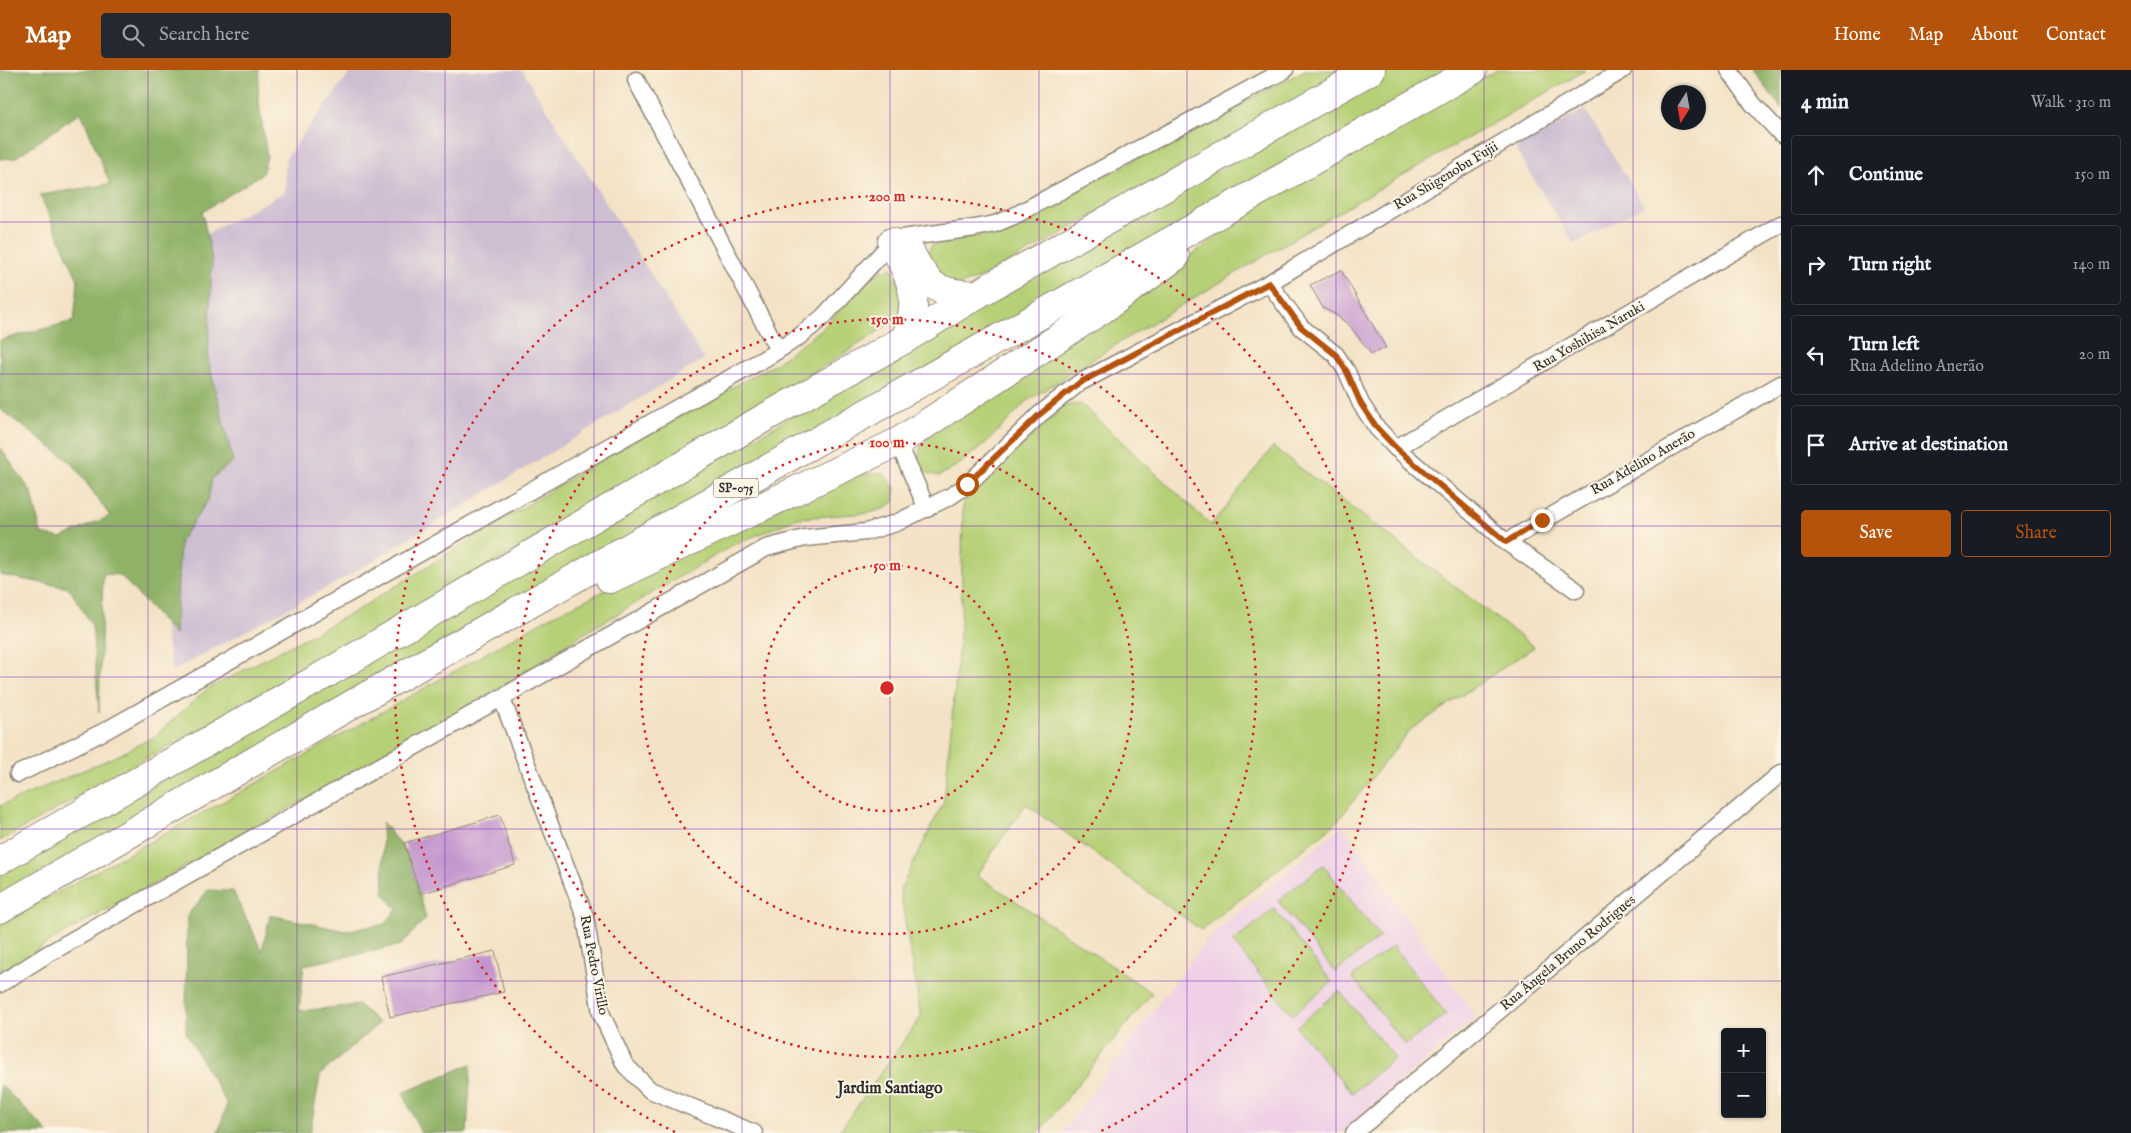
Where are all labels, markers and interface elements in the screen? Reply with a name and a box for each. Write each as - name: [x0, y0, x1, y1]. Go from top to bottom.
- search box: [101, 13, 451, 58]
- text: Map: [25, 20, 71, 51]
- icon: search: [119, 21, 147, 49]
- text: Search here: [159, 23, 250, 47]
- text: Home: [1834, 24, 1881, 47]
- text: Map: [1909, 24, 1943, 47]
- text: About: [1971, 24, 2018, 47]
- text: Contact: [2046, 24, 2106, 47]
- north arrow: [1661, 85, 1706, 130]
- text: 4 min: [1801, 89, 1849, 116]
- text: Walk · 310 m: [2031, 93, 2111, 113]
- street label: Rua Shigenobu Fujii: [1390, 138, 1502, 214]
- icon: ahead: [1802, 161, 1830, 189]
- text: Continue: [1849, 163, 1923, 187]
- text: 150 m: [2075, 165, 2110, 185]
- text: 200 m: [869, 187, 906, 206]
- icon: right: [1802, 251, 1830, 279]
- text: Turn right: [1849, 253, 1931, 277]
- text: 140 m: [2072, 255, 2110, 275]
- street label: Rua Yoshihisa Naruki: [1530, 298, 1648, 376]
- text: 150 m: [870, 310, 904, 329]
- text: Turn left: [1849, 333, 1920, 357]
- icon: left: [1802, 341, 1830, 369]
- text: 20 m: [2079, 345, 2110, 365]
- text: Rua Adelino Anerão: [1849, 357, 1984, 377]
- street label: Rua Adelino Anerão: [1587, 424, 1699, 499]
- icon: arrive: [1802, 431, 1830, 459]
- text: 100 m: [869, 433, 905, 452]
- text: Arrive at destination: [1849, 433, 2008, 457]
- route start: [956, 473, 979, 496]
- road number: SP-075: [714, 478, 758, 498]
- route end: [1531, 509, 1554, 532]
- button: Save: [1801, 510, 1951, 557]
- button: Share: [1961, 510, 2111, 557]
- text: 50 m: [873, 556, 901, 575]
- centre of rings: [878, 679, 896, 697]
- street label: Rua Ângela Bruno Rodrigues: [1496, 890, 1639, 1015]
- street label: Rua Pedro Virillo: [575, 914, 613, 1017]
- map controls: [1721, 1028, 1766, 1118]
- button: +: [1721, 1028, 1766, 1073]
- button: −: [1721, 1073, 1766, 1118]
- district label: Jardim Santiago: [835, 1079, 943, 1099]

